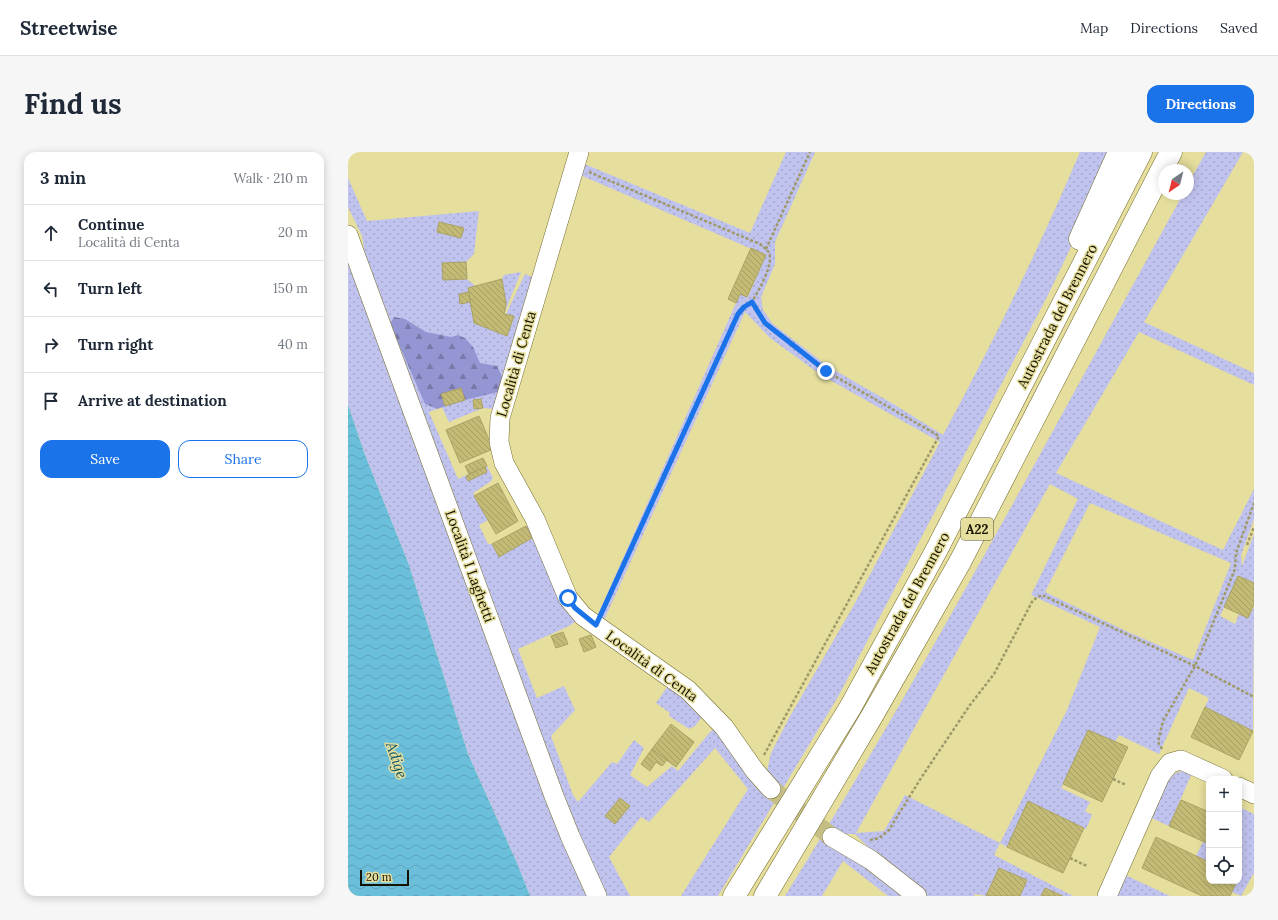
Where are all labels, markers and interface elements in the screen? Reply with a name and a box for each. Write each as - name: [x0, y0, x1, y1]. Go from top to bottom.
- text: Streetwise: [20, 16, 117, 40]
- text: Map: [1080, 19, 1108, 37]
- text: Directions: [1130, 19, 1198, 37]
- text: Saved: [1220, 19, 1258, 37]
- button: Directions: [1147, 85, 1254, 123]
- text: Find us: [24, 86, 122, 122]
- north arrow: [1158, 164, 1194, 200]
- text: 3 min: [40, 167, 86, 189]
- text: Walk · 210 m: [233, 170, 308, 187]
- text: Continue: [78, 215, 144, 234]
- icon: ahead: [40, 222, 62, 244]
- text: 20 m: [278, 224, 308, 241]
- text: Località di Centa: [78, 234, 180, 251]
- street label: Autostrada del Brennero: [1012, 241, 1101, 392]
- icon: left: [40, 278, 62, 300]
- text: Turn left: [78, 279, 142, 298]
- text: 150 m: [273, 280, 308, 297]
- street label: Località di Centa: [492, 309, 540, 419]
- icon: right: [40, 334, 62, 356]
- text: Turn right: [78, 335, 154, 354]
- text: 40 m: [278, 336, 308, 353]
- route end: [817, 362, 835, 380]
- icon: arrive: [40, 390, 62, 412]
- text: Arrive at destination: [78, 391, 227, 410]
- button: Save: [40, 440, 170, 478]
- button: Share: [178, 440, 308, 478]
- street label: Località I Laghetti: [441, 507, 499, 625]
- road number: A22: [961, 518, 993, 540]
- street label: Autostrada del Brennero: [860, 529, 954, 678]
- route start: [559, 589, 577, 607]
- street label: Località di Centa: [602, 627, 702, 705]
- water label: Adige: [382, 738, 412, 781]
- map controls: [1206, 776, 1242, 884]
- button: +: [1206, 776, 1242, 812]
- button: −: [1206, 812, 1242, 848]
- button: locate: [1206, 848, 1242, 884]
- scale bar: [360, 868, 409, 887]
- text: 20 m: [366, 870, 391, 884]

